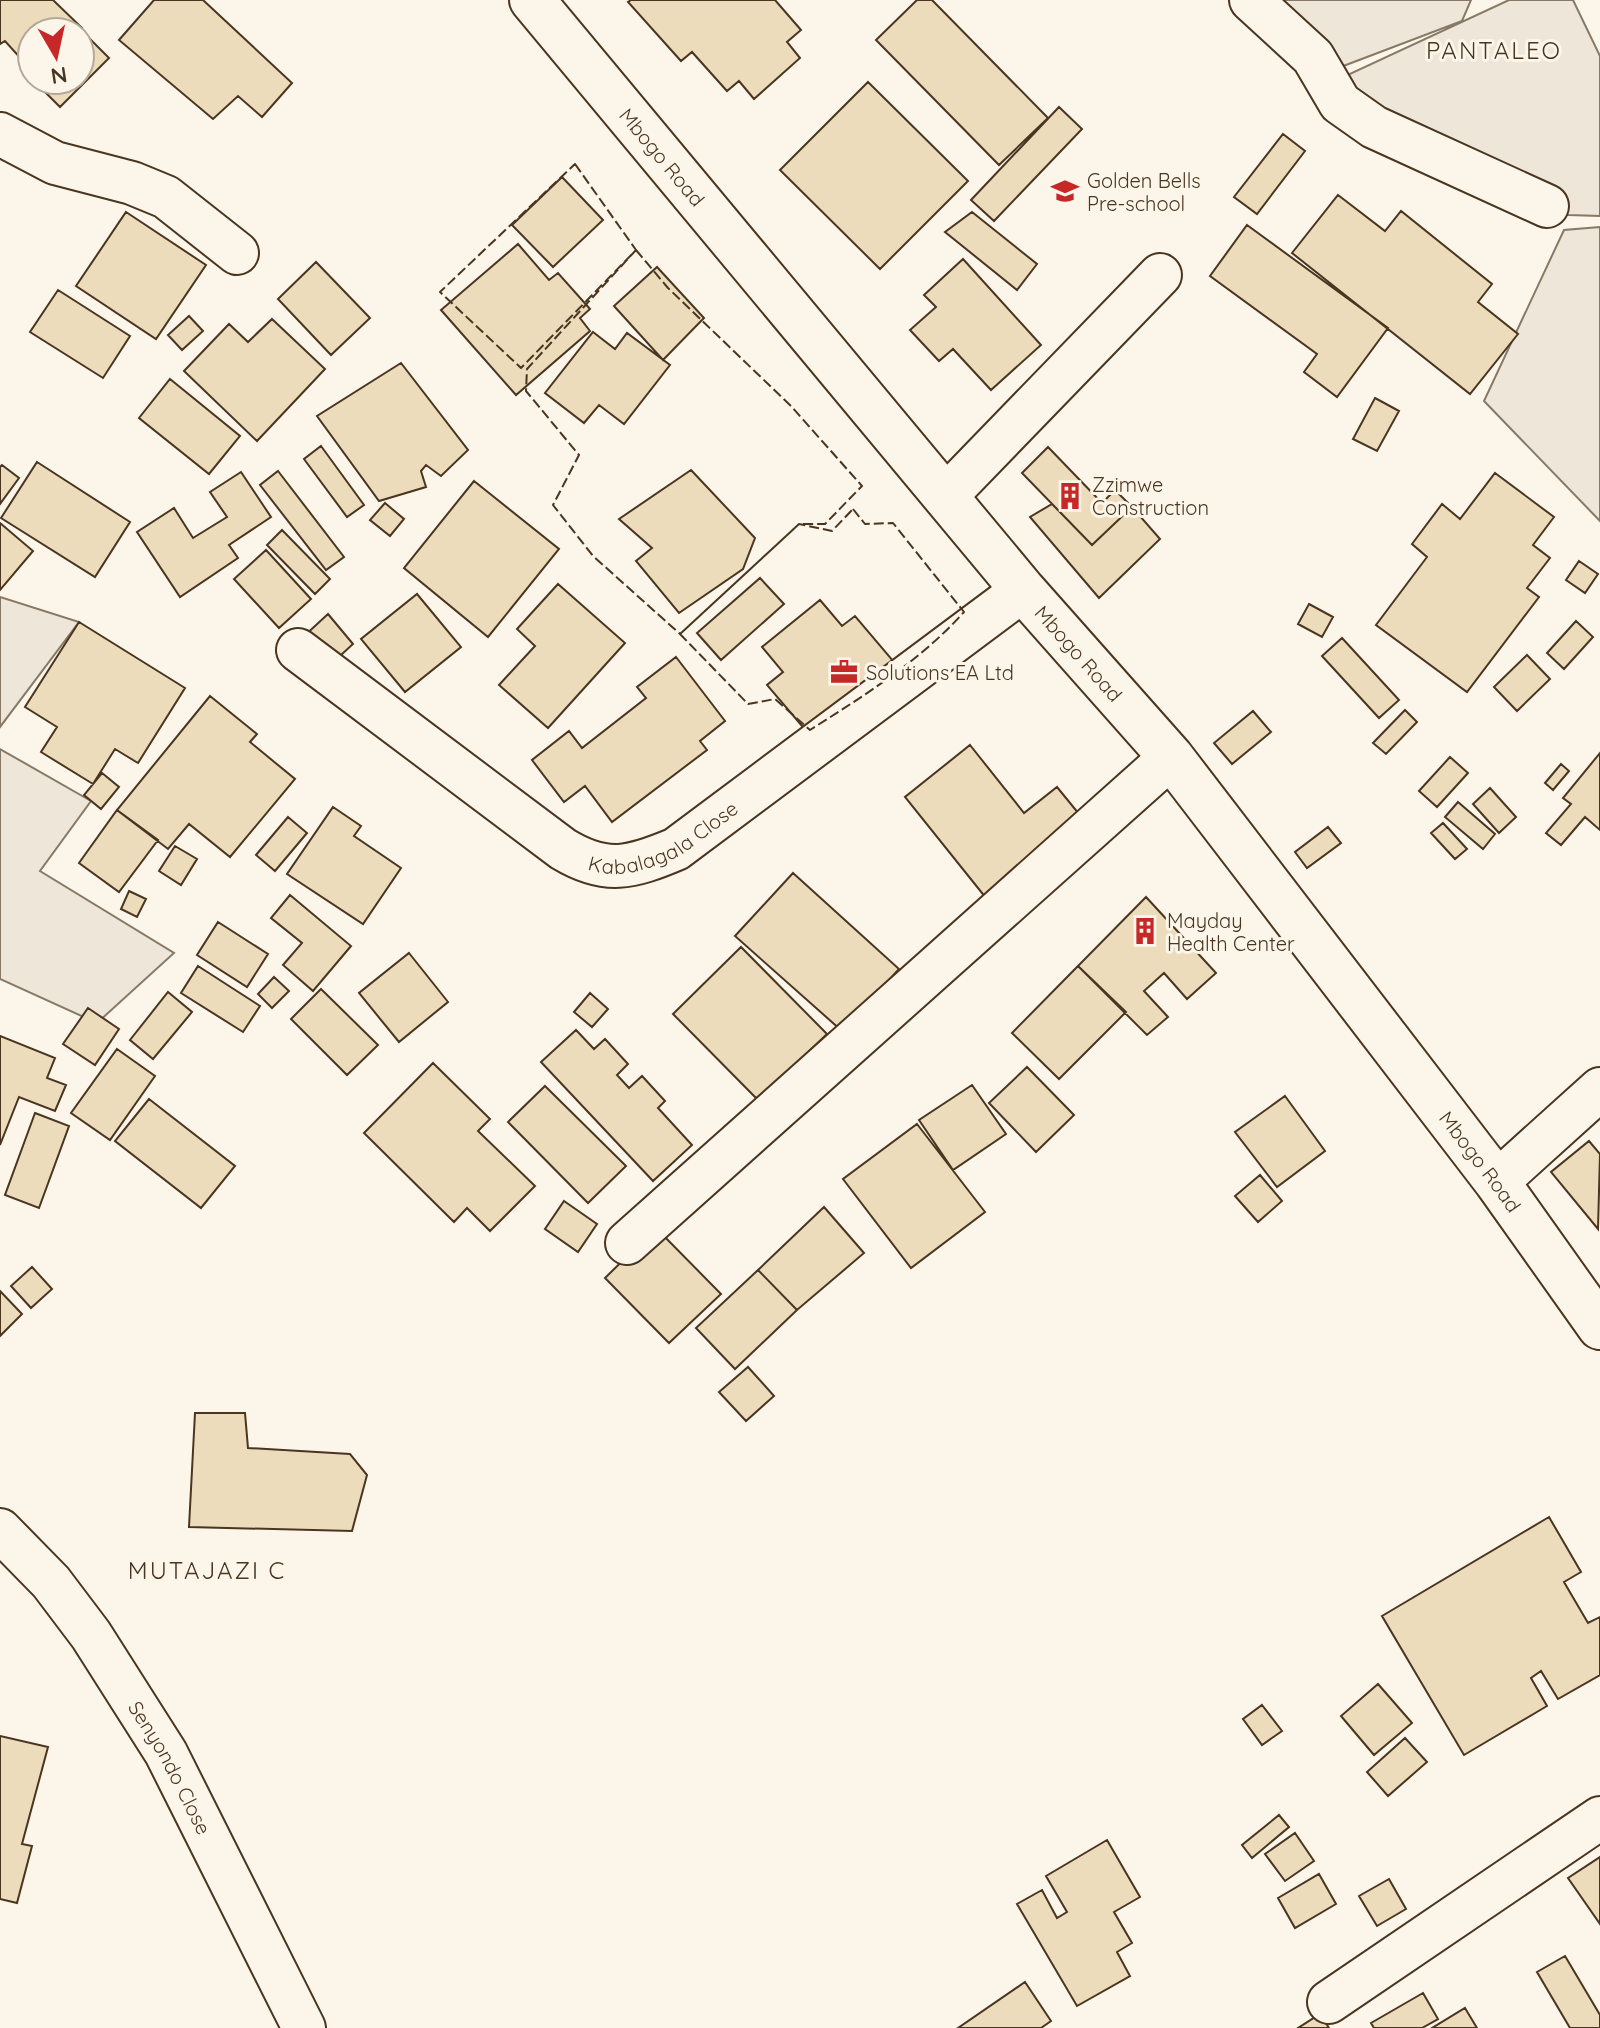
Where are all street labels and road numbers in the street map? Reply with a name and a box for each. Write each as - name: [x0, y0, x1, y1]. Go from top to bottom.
- street label: Mbogo Road: [614, 103, 711, 211]
- street label: Mbogo Road: [1030, 600, 1128, 706]
- street label: Kabalagala Close: [586, 795, 742, 879]
- street label: Mbogo Road: [1434, 1106, 1527, 1217]
- street label: Senyondo Close: [124, 1696, 217, 1839]

